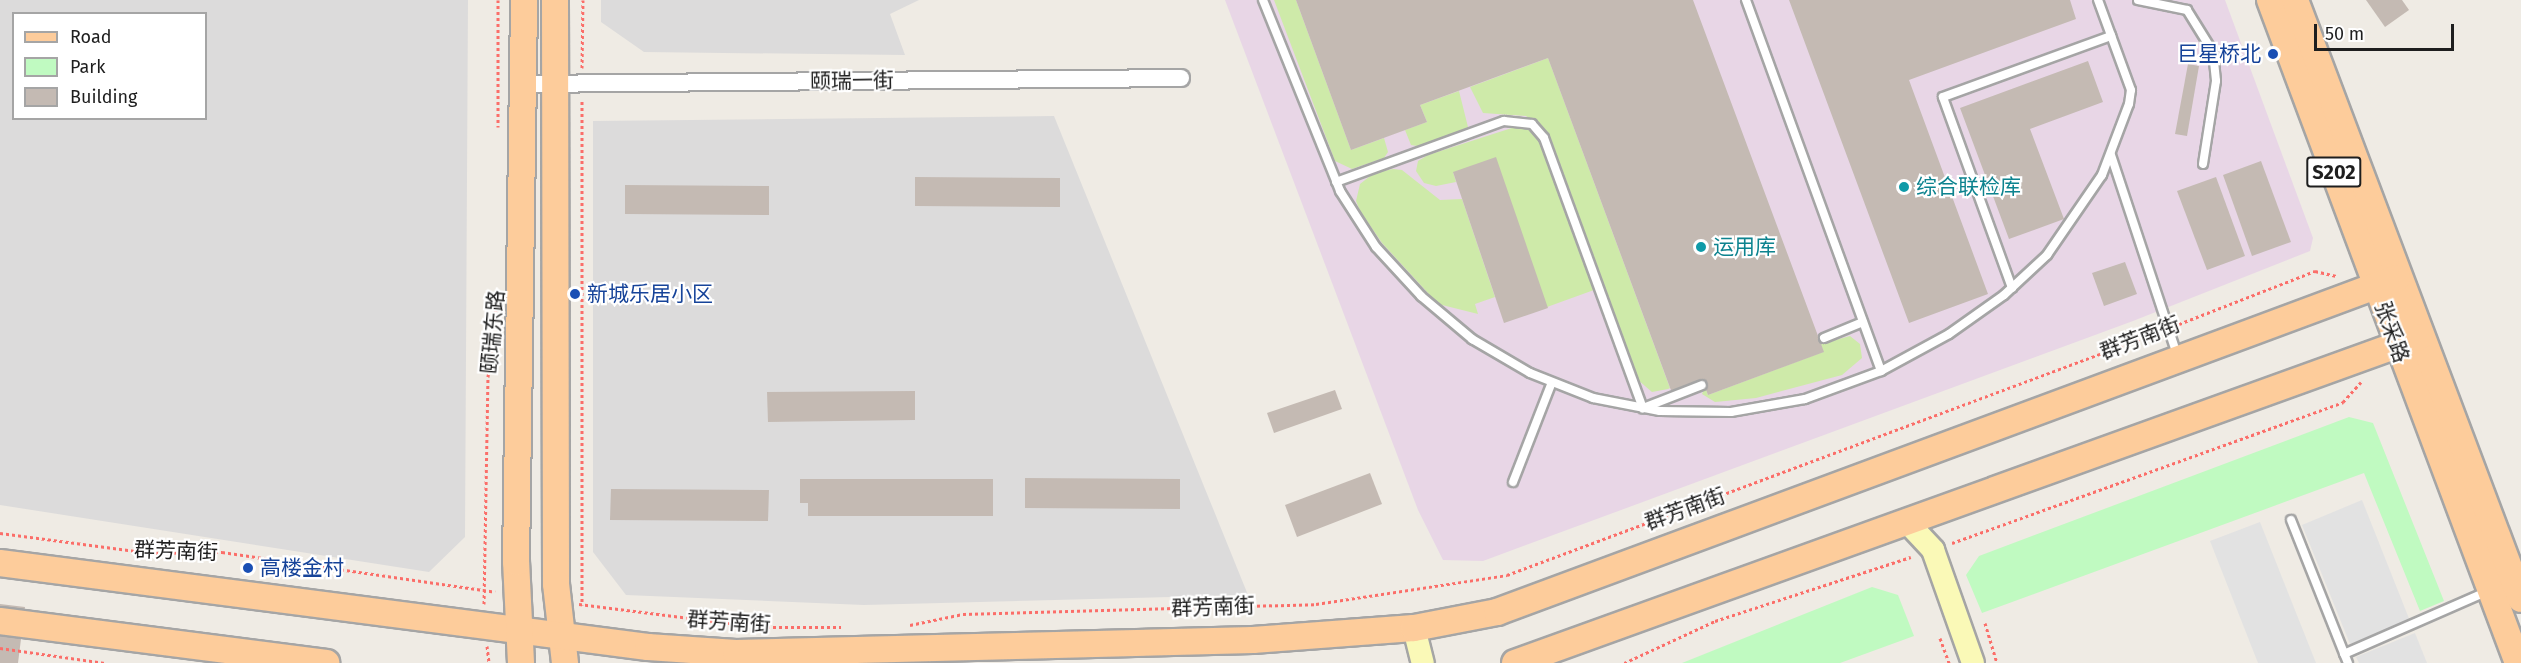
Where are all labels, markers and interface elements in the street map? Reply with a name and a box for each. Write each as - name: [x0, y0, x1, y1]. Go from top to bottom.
- legend: [12, 12, 207, 120]
- scale bar: [2317, 12, 2456, 50]
- text: 50 m: [2325, 23, 2364, 45]
- text: Road: [70, 26, 112, 48]
- place label: 巨星桥北: [2177, 41, 2261, 67]
- marker: 巨星桥北: [2266, 47, 2280, 61]
- text: Park: [70, 56, 105, 78]
- street label: 颐瑞一街: [810, 68, 894, 94]
- text: Building: [70, 86, 137, 108]
- road number: S202: [2306, 155, 2362, 189]
- place label: 综合联检库: [1916, 174, 2021, 200]
- marker: 综合联检库: [1897, 180, 1911, 194]
- place label: 运用库: [1713, 234, 1776, 260]
- marker: 运用库: [1694, 240, 1708, 254]
- place label: 新城乐居小区: [587, 281, 713, 307]
- marker: 新城乐居小区: [568, 287, 582, 301]
- street label: 颐瑞东路: [477, 289, 509, 375]
- street label: 张采路: [2370, 298, 2414, 366]
- street label: 群芳南街: [2096, 311, 2184, 365]
- street label: 群芳南街: [1641, 483, 1729, 535]
- street label: 群芳南街: [134, 537, 218, 565]
- place label: 高楼金村: [260, 555, 344, 581]
- marker: 高楼金村: [241, 561, 255, 575]
- street label: 群芳南街: [1171, 593, 1255, 621]
- street label: 群芳南街: [686, 607, 772, 637]

